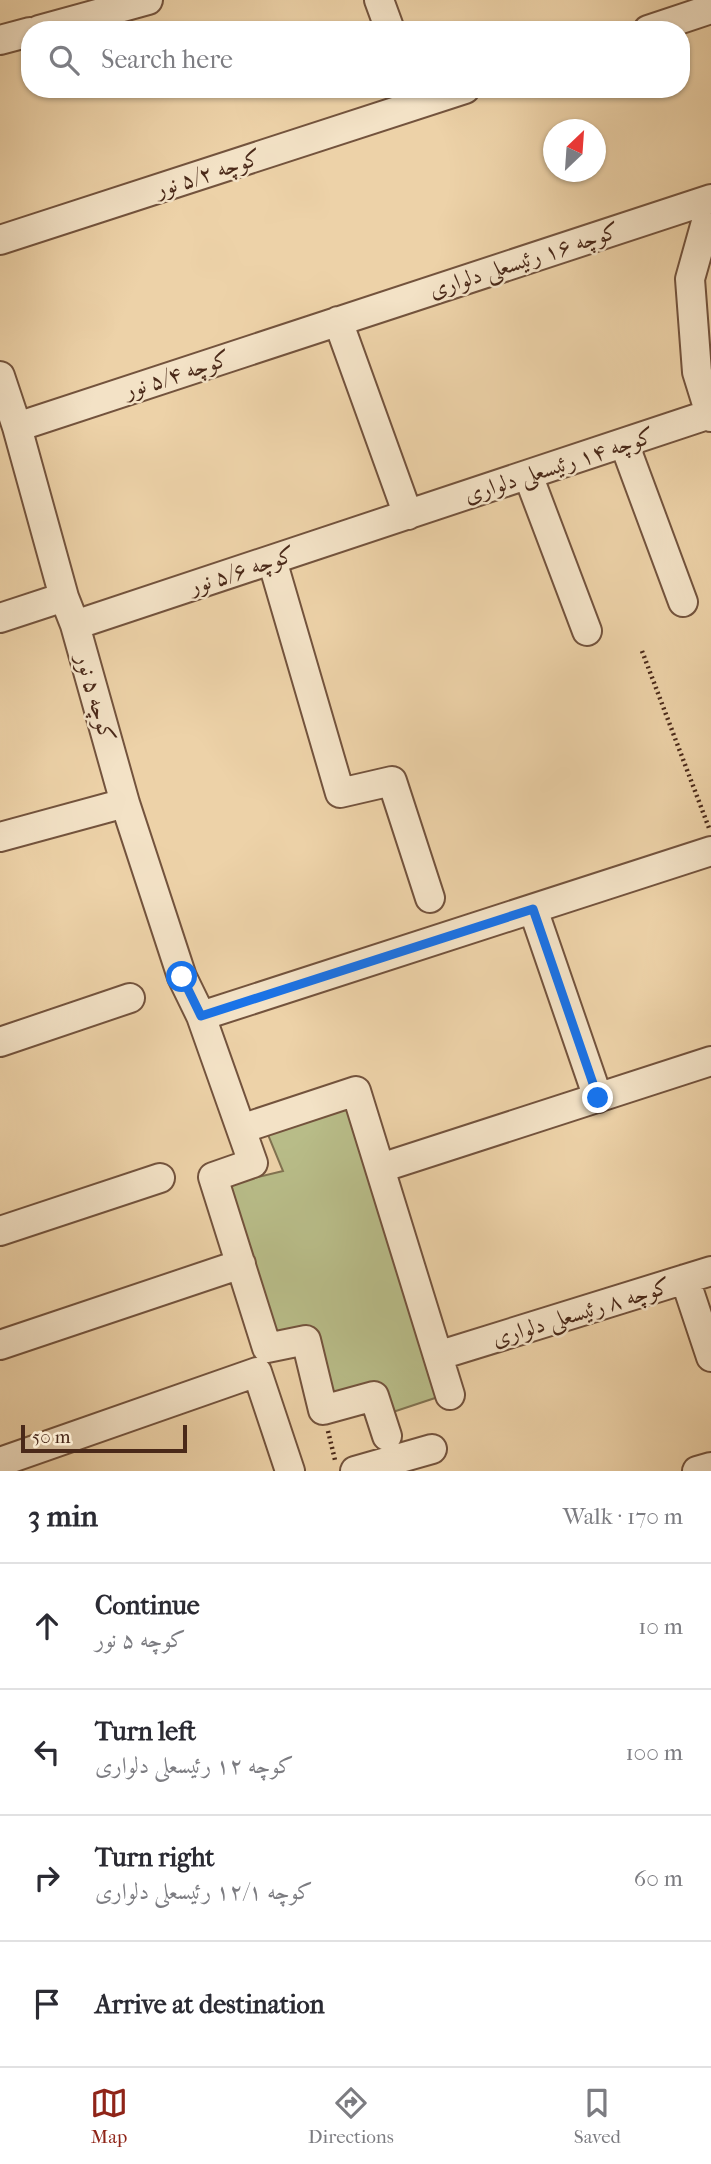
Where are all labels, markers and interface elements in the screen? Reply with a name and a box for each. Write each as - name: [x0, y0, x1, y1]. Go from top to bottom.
- search box: [21, 21, 690, 98]
- icon: search: [45, 41, 83, 79]
- text: Search here: [101, 44, 233, 75]
- north arrow: [543, 119, 606, 182]
- street label: کوچه ۵/۲ نور: [150, 143, 265, 205]
- street label: کوچه ۱۶ رئیسعلی دلواری: [425, 216, 624, 307]
- street label: کوچه ۵/۴ نور: [119, 344, 234, 406]
- street label: کوچه ۱۴ رئیسعلی دلواری: [460, 421, 659, 512]
- street label: کوچه ۵/۶ نور: [184, 540, 299, 602]
- street label: کوچه ۵ نور: [68, 649, 121, 746]
- route start: [166, 961, 197, 992]
- route end: [582, 1082, 613, 1113]
- street label: کوچه ۸ رئیسعلی دلواری: [489, 1272, 675, 1356]
- scale bar: [21, 1422, 187, 1454]
- text: 50 m: [32, 1426, 71, 1448]
- text: 3 min: [28, 1499, 98, 1534]
- text: Walk · 170 m: [563, 1503, 683, 1530]
- text: Continue: [95, 1590, 200, 1621]
- icon: ahead: [28, 1607, 66, 1645]
- text: 10 m: [638, 1613, 683, 1640]
- text: کوچه ۵ نور: [95, 1626, 186, 1653]
- text: Turn left: [95, 1716, 196, 1747]
- icon: left: [28, 1733, 66, 1771]
- text: 100 m: [625, 1739, 683, 1766]
- text: کوچه ۱۲ رئیسعلی دلواری: [95, 1752, 294, 1779]
- text: Turn right: [95, 1842, 215, 1873]
- icon: right: [28, 1859, 66, 1897]
- text: 60 m: [634, 1865, 683, 1892]
- text: کوچه ۱۲/۱ رئیسعلی دلواری: [95, 1878, 313, 1905]
- icon: arrive: [28, 1985, 66, 2023]
- text: Arrive at destination: [95, 1989, 325, 2020]
- tab: Map: [90, 2084, 128, 2148]
- tab: Directions: [308, 2084, 394, 2148]
- tab: Saved: [574, 2084, 621, 2148]

